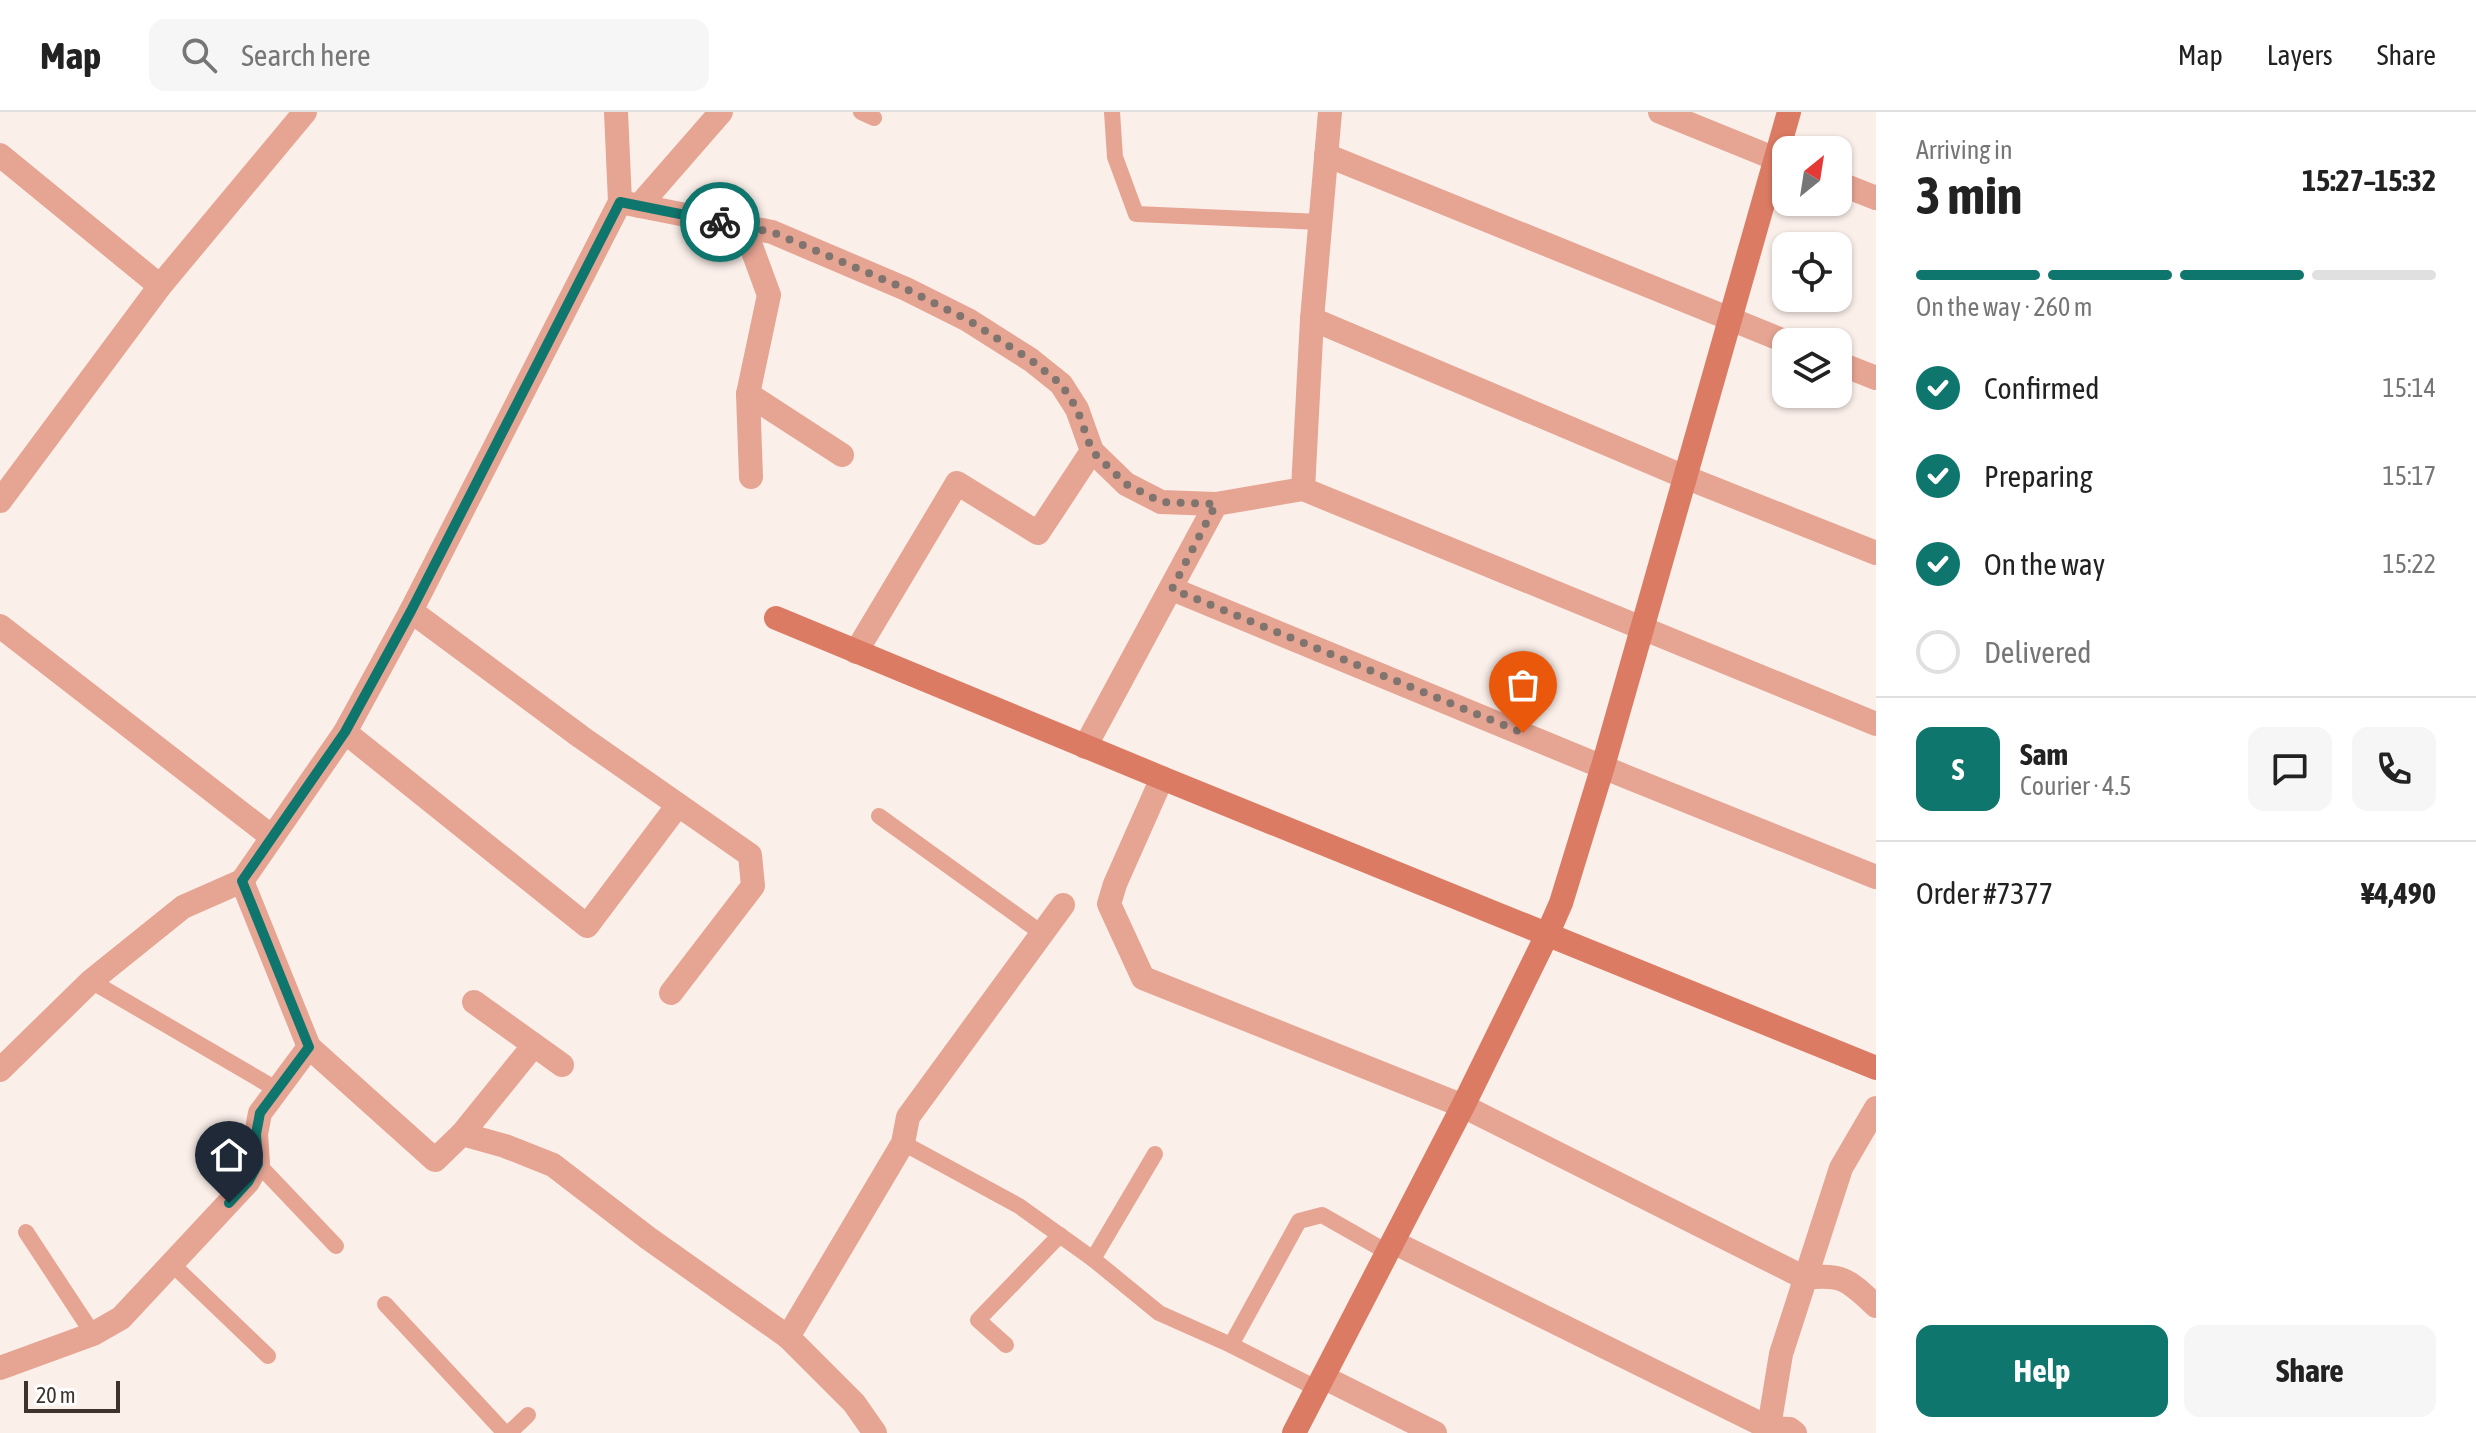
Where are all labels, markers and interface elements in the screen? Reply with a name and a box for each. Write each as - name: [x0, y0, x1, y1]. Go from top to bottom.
- search box: [149, 19, 709, 91]
- icon: search: [177, 33, 221, 77]
- text: Map: [40, 34, 101, 77]
- text: Search here: [241, 38, 371, 72]
- text: Map: [2178, 39, 2223, 71]
- text: Layers: [2267, 39, 2333, 71]
- text: Share: [2377, 39, 2436, 71]
- text: Arriving in: [1916, 135, 2013, 165]
- north arrow: [1772, 136, 1852, 216]
- map controls: [1772, 136, 1852, 408]
- text: 15:27–15:32: [2302, 163, 2436, 197]
- text: 3 min: [1916, 165, 2022, 225]
- courier: [680, 182, 760, 262]
- icon: bike: [698, 200, 742, 244]
- button: locate: [1772, 232, 1852, 312]
- text: On the way · 260 m: [1916, 292, 2093, 322]
- button: layers: [1772, 328, 1852, 408]
- icon: check: [1916, 366, 1960, 410]
- text: Confirmed: [1984, 371, 2099, 405]
- text: 15:14: [2382, 373, 2436, 403]
- icon: check: [1916, 454, 1960, 498]
- text: Preparing: [1984, 459, 2093, 493]
- text: 15:17: [2382, 461, 2436, 491]
- icon: check: [1916, 542, 1960, 586]
- text: On the way: [1984, 547, 2105, 581]
- text: 15:22: [2382, 549, 2436, 579]
- text: Delivered: [1984, 635, 2092, 669]
- pin: [1489, 651, 1557, 733]
- icon: bag: [1501, 663, 1545, 707]
- button: chat: [2248, 727, 2332, 811]
- button: phone: [2352, 727, 2436, 811]
- text: Sam: [2020, 737, 2068, 771]
- text: S: [1952, 752, 1964, 786]
- text: Courier · 4.5: [2020, 771, 2131, 801]
- text: Order #7377: [1916, 876, 2053, 910]
- text: ¥4,490: [2361, 876, 2436, 910]
- pin: [195, 1121, 263, 1203]
- icon: home: [207, 1133, 251, 1177]
- button: Help: [1916, 1325, 2168, 1417]
- button: Share: [2184, 1325, 2436, 1417]
- scale bar: [24, 1377, 120, 1413]
- text: 20 m: [36, 1382, 76, 1408]

